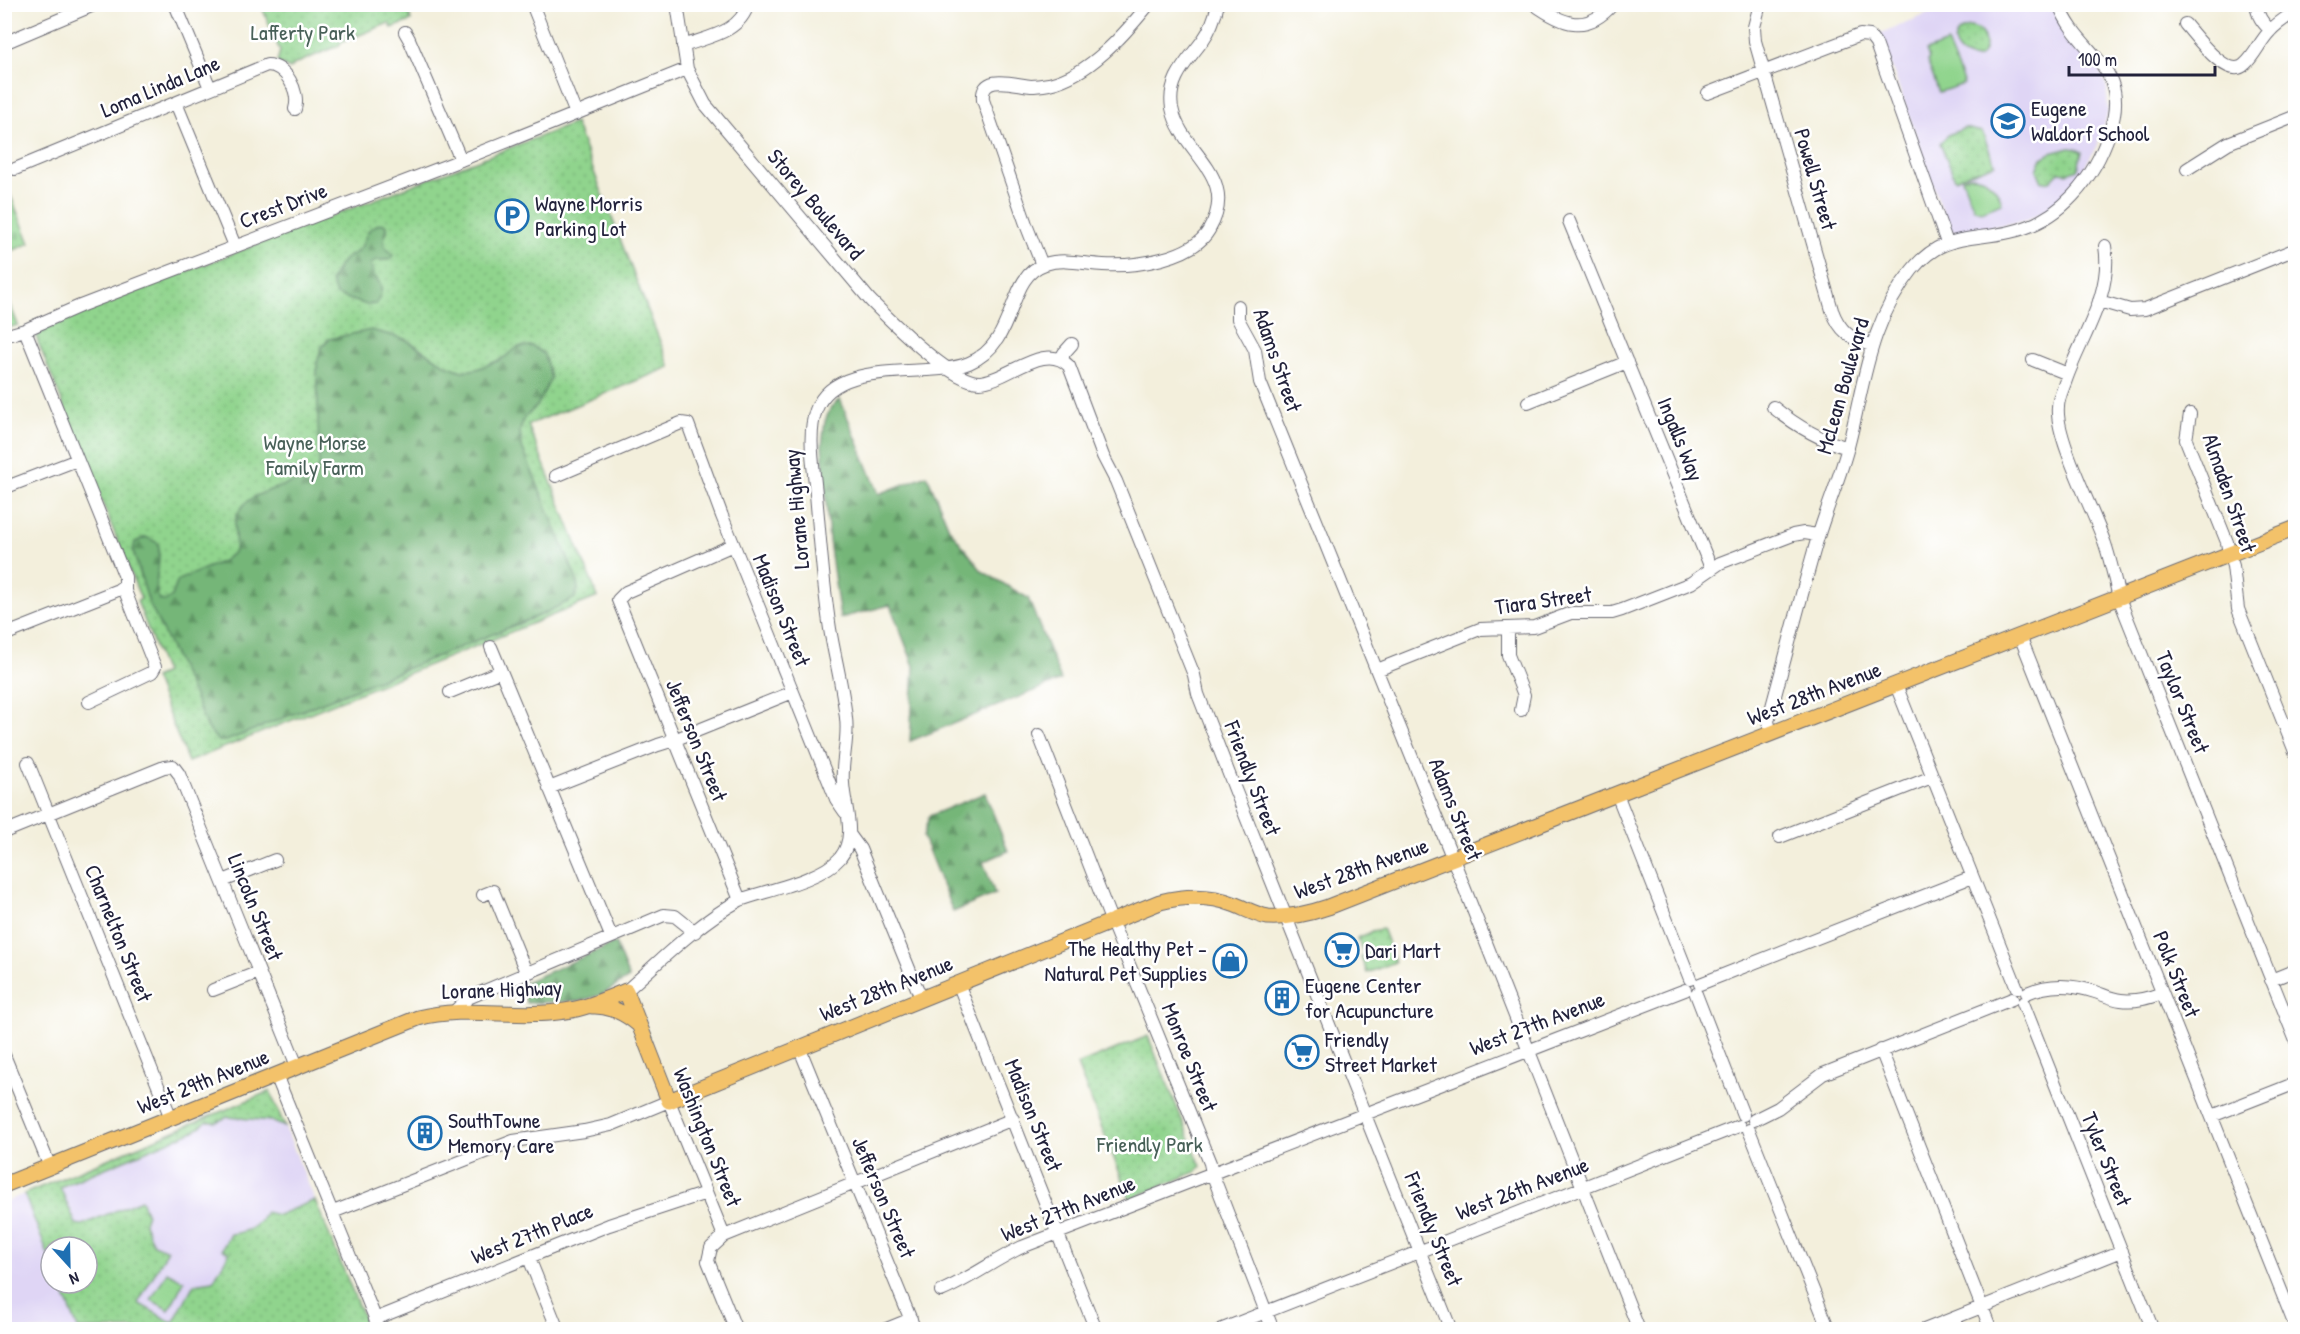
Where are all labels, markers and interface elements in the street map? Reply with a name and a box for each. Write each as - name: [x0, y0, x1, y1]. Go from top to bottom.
- park label: Lafferty Park: [251, 17, 355, 47]
- scale bar: [2069, 39, 2214, 77]
- street label: Loma Linda Lane: [96, 47, 224, 125]
- text: 100 m: [2078, 47, 2117, 72]
- place label: Eugene Waldorf School: [2031, 93, 2150, 148]
- school or university icon: Eugene Waldorf School: [1990, 103, 2026, 139]
- street label: Powell Street: [1787, 125, 1845, 234]
- street label: Storey Boulevard: [761, 142, 871, 266]
- street label: Crest Drive: [235, 174, 331, 235]
- place label: Wayne Morris Parking Lot: [535, 188, 643, 243]
- parking icon: Wayne Morris Parking Lot: [494, 198, 530, 234]
- street label: Adams Street: [1246, 304, 1310, 416]
- street label: McLean Boulevard: [1808, 314, 1876, 457]
- street label: Ingalls Way: [1651, 393, 1711, 485]
- park label: Wayne Morse Family Farm: [264, 427, 367, 482]
- street label: Almaden Street: [2196, 430, 2264, 557]
- street label: Lorane Highway: [776, 448, 816, 570]
- street label: Madison Street: [746, 549, 818, 671]
- street label: Tiara Street: [1493, 578, 1594, 622]
- street label: Taylor Street: [2149, 646, 2217, 758]
- street label: West 28th Avenue: [1743, 654, 1885, 732]
- street label: Jefferson Street: [659, 674, 735, 806]
- street label: Friendly Street: [1217, 716, 1289, 840]
- street label: Adams Street: [1422, 753, 1490, 865]
- street label: West 28th Avenue: [1290, 830, 1433, 906]
- street label: Lincoln Street: [221, 849, 291, 965]
- street label: Charnelton Street: [78, 860, 160, 1007]
- street label: Polk Street: [2146, 926, 2208, 1022]
- supermarket icon: Dari Mart: [1324, 932, 1360, 968]
- place label: The Healthy Pet - Natural Pet Supplies: [1045, 933, 1207, 988]
- place label: Dari Mart: [1365, 935, 1441, 965]
- shop icon: The Healthy Pet - Natural Pet Supplies: [1212, 943, 1248, 979]
- street label: West 28th Avenue: [815, 948, 957, 1028]
- place label: Eugene Center for Acupuncture: [1305, 970, 1434, 1025]
- street label: Lorane Highway: [441, 972, 563, 1006]
- building icon: Eugene Center for Acupuncture: [1264, 980, 1300, 1016]
- street label: West 27th Avenue: [1465, 983, 1609, 1062]
- street label: Monroe Street: [1155, 998, 1225, 1116]
- place label: Friendly Street Market: [1324, 1024, 1437, 1079]
- supermarket icon: Friendly Street Market: [1284, 1034, 1320, 1070]
- street label: West 29th Avenue: [133, 1041, 273, 1121]
- street label: Madison Street: [998, 1054, 1070, 1176]
- street label: Washington Street: [667, 1063, 750, 1211]
- place label: SouthTowne Memory Care: [448, 1105, 555, 1160]
- street label: Tyler Street: [2075, 1107, 2140, 1211]
- building icon: SouthTowne Memory Care: [407, 1115, 443, 1151]
- park label: Friendly Park: [1096, 1129, 1203, 1159]
- street label: Jefferson Street: [845, 1132, 923, 1263]
- street label: West 26th Avenue: [1451, 1149, 1593, 1227]
- street label: West 27th Avenue: [996, 1167, 1140, 1249]
- street label: Friendly Street: [1397, 1167, 1471, 1291]
- street label: West 27th Place: [467, 1195, 598, 1271]
- north arrow: [39, 1235, 99, 1295]
- text: N: [66, 1267, 83, 1291]

